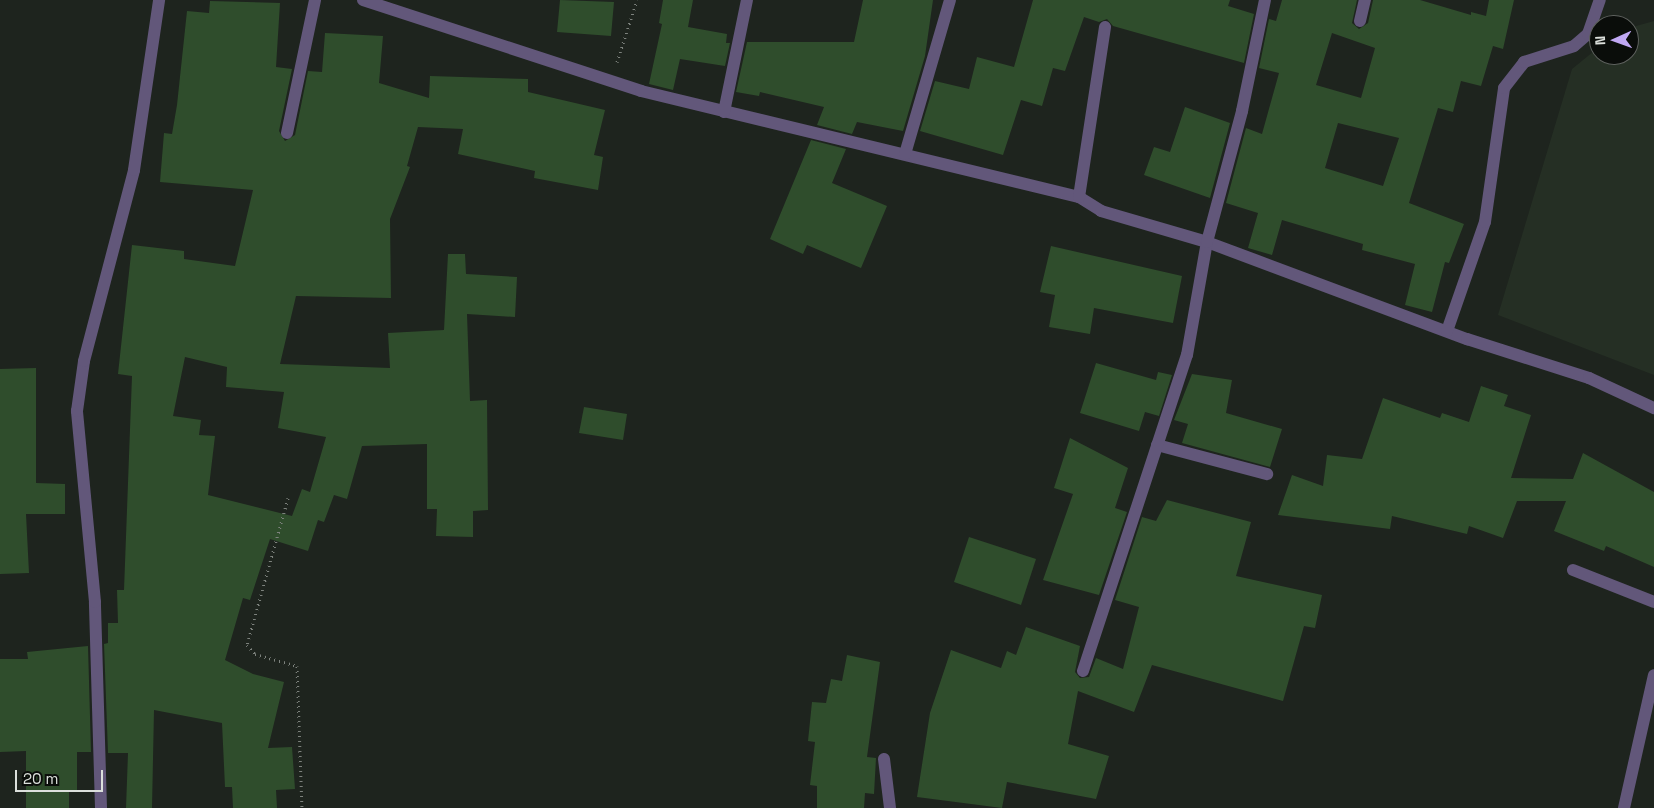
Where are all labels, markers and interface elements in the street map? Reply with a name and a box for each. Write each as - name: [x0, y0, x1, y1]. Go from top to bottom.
- north arrow: [1589, 15, 1639, 65]
- text: N: [1591, 35, 1609, 46]
- scale bar: [18, 760, 105, 792]
- text: 20 m: [23, 769, 58, 788]

